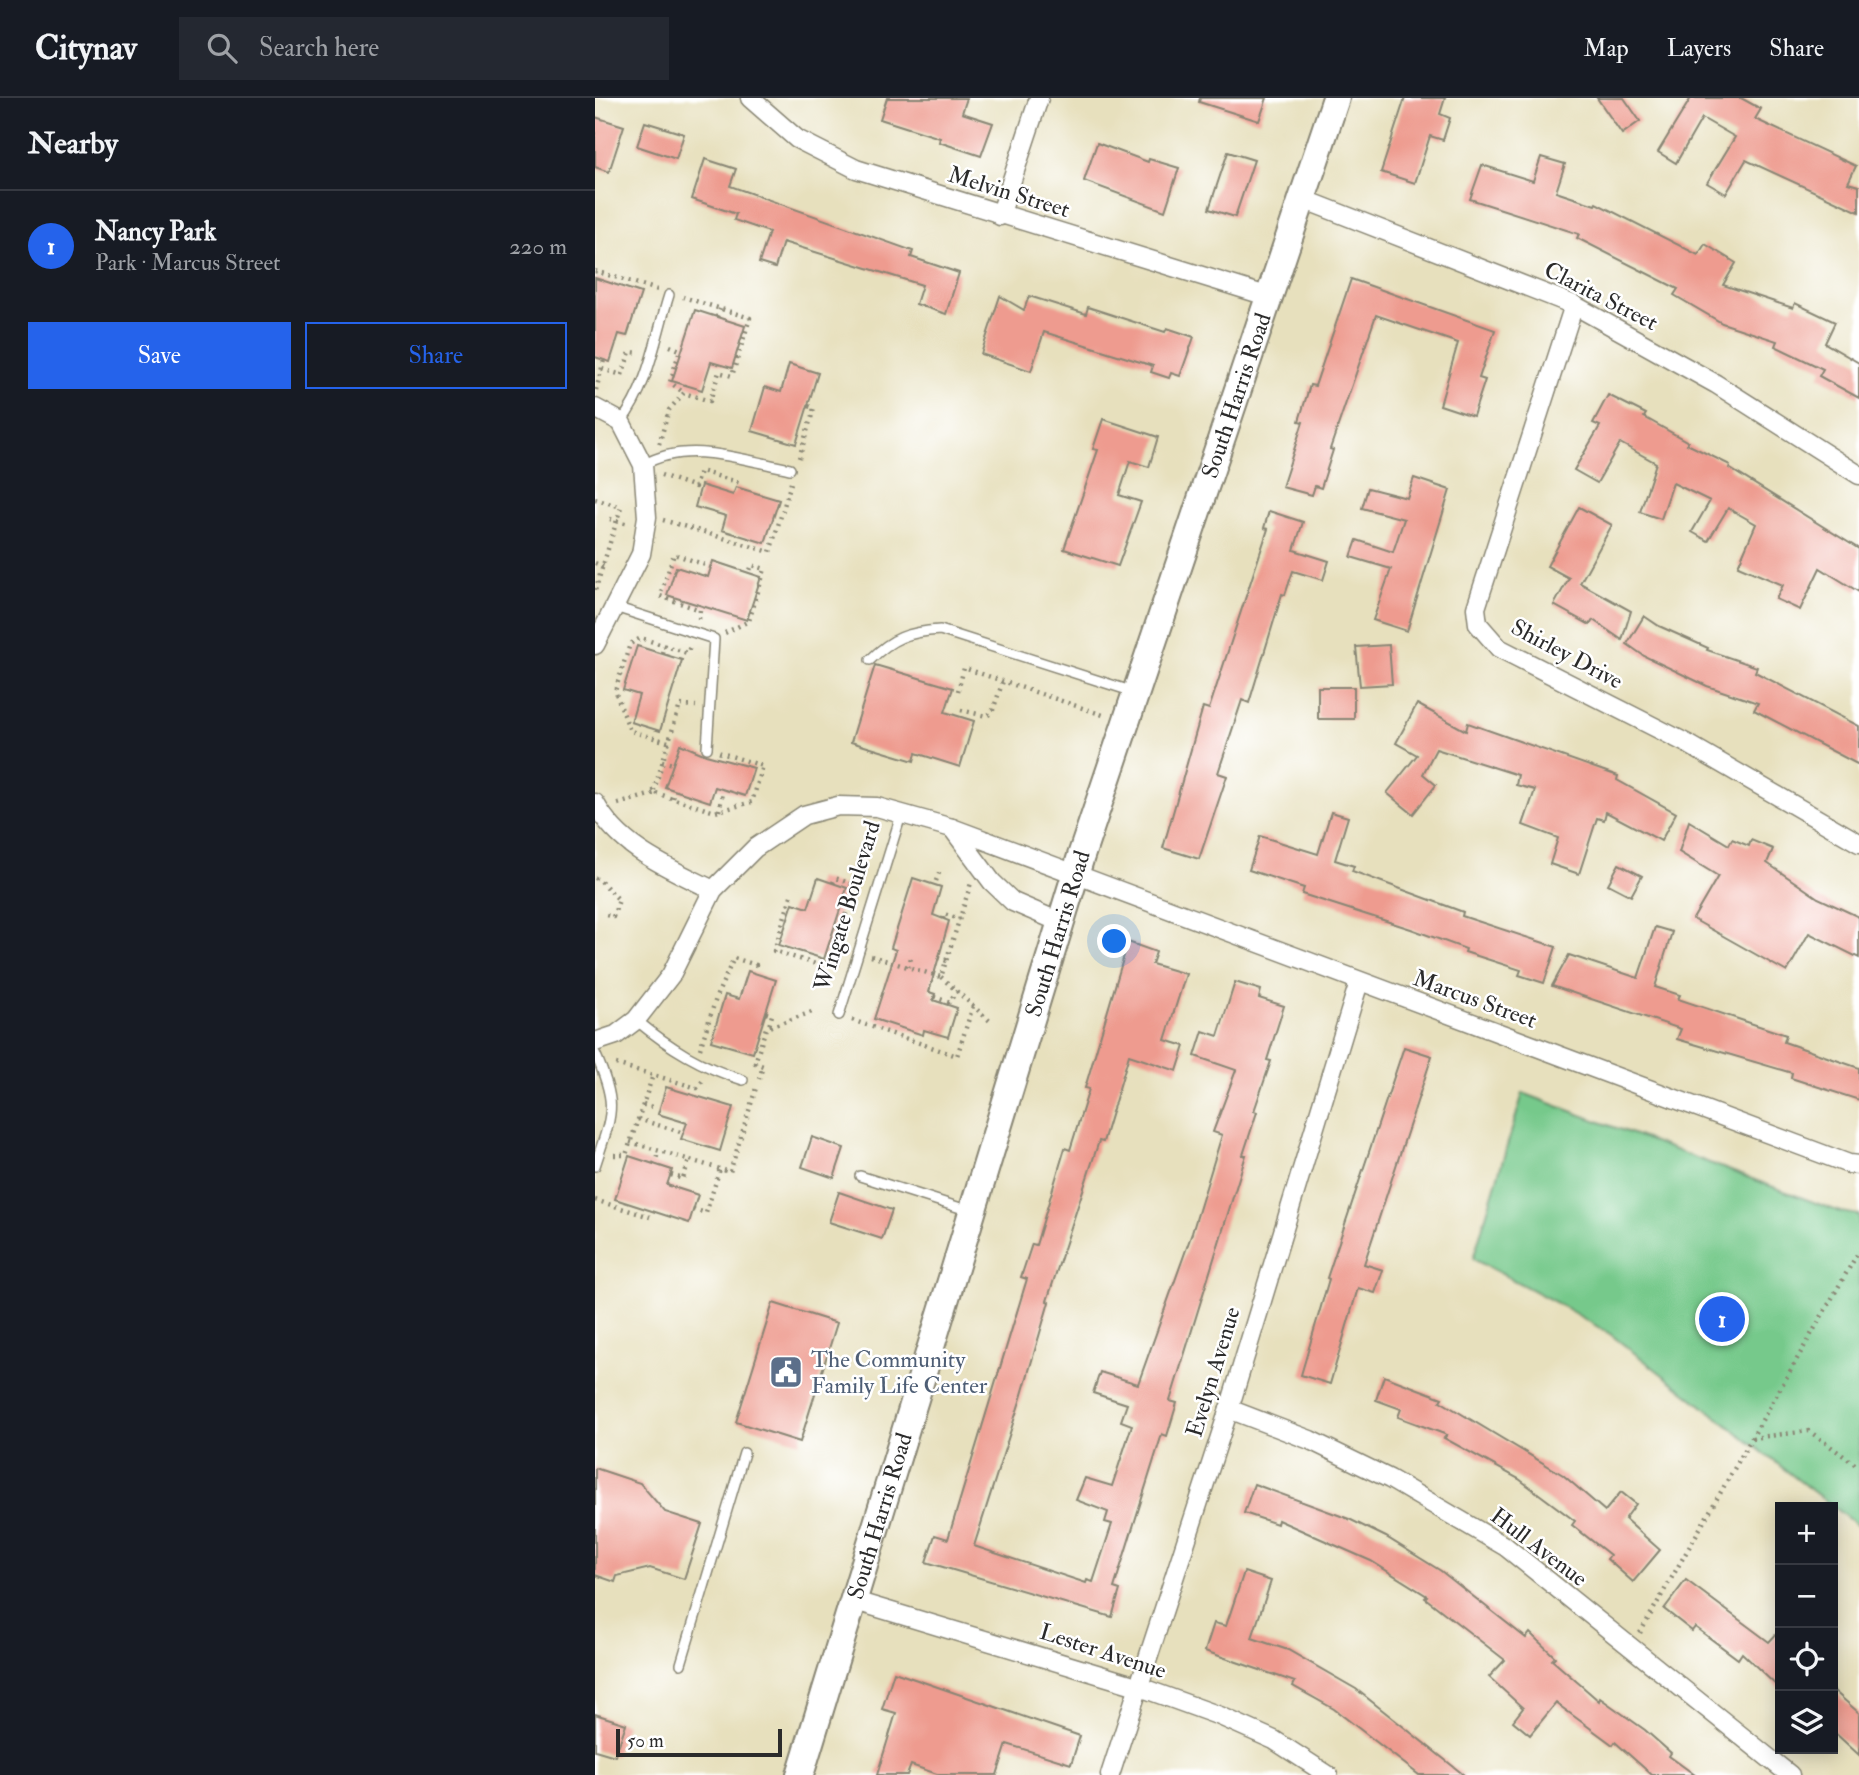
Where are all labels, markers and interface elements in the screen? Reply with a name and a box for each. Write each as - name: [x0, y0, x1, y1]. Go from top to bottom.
- search box: [179, 17, 669, 80]
- text: Citynav: [35, 28, 137, 69]
- icon: search: [203, 29, 241, 67]
- text: Search here: [259, 32, 379, 64]
- text: Map: [1584, 33, 1629, 64]
- text: Layers: [1667, 33, 1731, 64]
- text: Share: [1769, 33, 1824, 64]
- text: Nearby: [28, 125, 118, 162]
- street label: Melvin Street: [945, 160, 1073, 224]
- text: Nancy Park: [95, 216, 216, 248]
- text: 1: [47, 232, 55, 261]
- text: 220 m: [509, 232, 567, 261]
- text: Park · Marcus Street: [95, 248, 280, 277]
- street label: Clarita Street: [1539, 255, 1663, 337]
- street label: South Harris Road: [1195, 309, 1277, 482]
- button: Save: [28, 322, 291, 389]
- button: Share: [305, 322, 567, 389]
- street label: Shirley Drive: [1506, 612, 1628, 696]
- street label: Wingate Boulevard: [807, 817, 887, 996]
- street label: South Harris Road: [1018, 847, 1096, 1020]
- your location: [1097, 924, 1131, 958]
- street label: Marcus Street: [1409, 963, 1541, 1035]
- pin: 1: [1699, 1293, 1745, 1345]
- street label: Evelyn Avenue: [1179, 1303, 1247, 1441]
- place label: The Community Family Life Center: [811, 1345, 988, 1400]
- public building icon: The Community Family Life Center: [767, 1353, 805, 1391]
- street label: South Harris Road: [840, 1429, 918, 1603]
- street label: Hull Avenue: [1485, 1501, 1593, 1593]
- map controls: [1775, 1502, 1838, 1754]
- button: +: [1775, 1502, 1838, 1565]
- button: −: [1775, 1565, 1838, 1628]
- street label: Lester Avenue: [1036, 1617, 1170, 1685]
- button: locate: [1775, 1628, 1838, 1691]
- button: layers: [1775, 1691, 1838, 1754]
- scale bar: [616, 1726, 782, 1758]
- text: 50 m: [627, 1729, 664, 1753]

